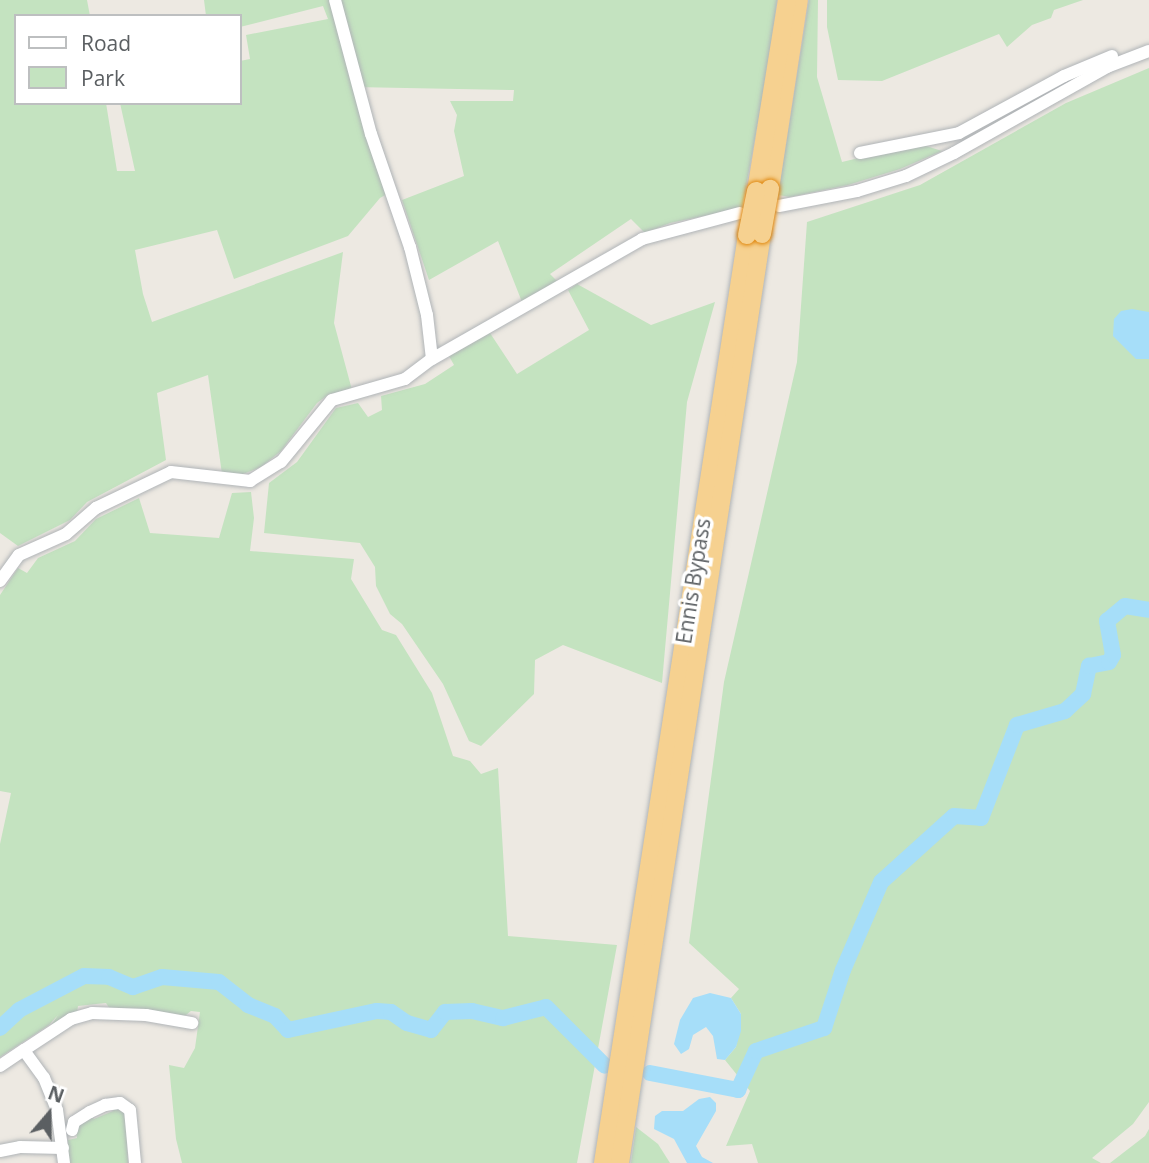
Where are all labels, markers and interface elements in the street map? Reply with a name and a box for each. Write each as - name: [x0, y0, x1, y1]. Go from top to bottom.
- legend: [14, 14, 242, 105]
- text: Road: [81, 29, 131, 57]
- text: Park: [81, 64, 125, 92]
- street label: Ennis Bypass: [671, 516, 715, 646]
- north arrow: [14, 1079, 84, 1149]
- text: N: [44, 1079, 68, 1109]

